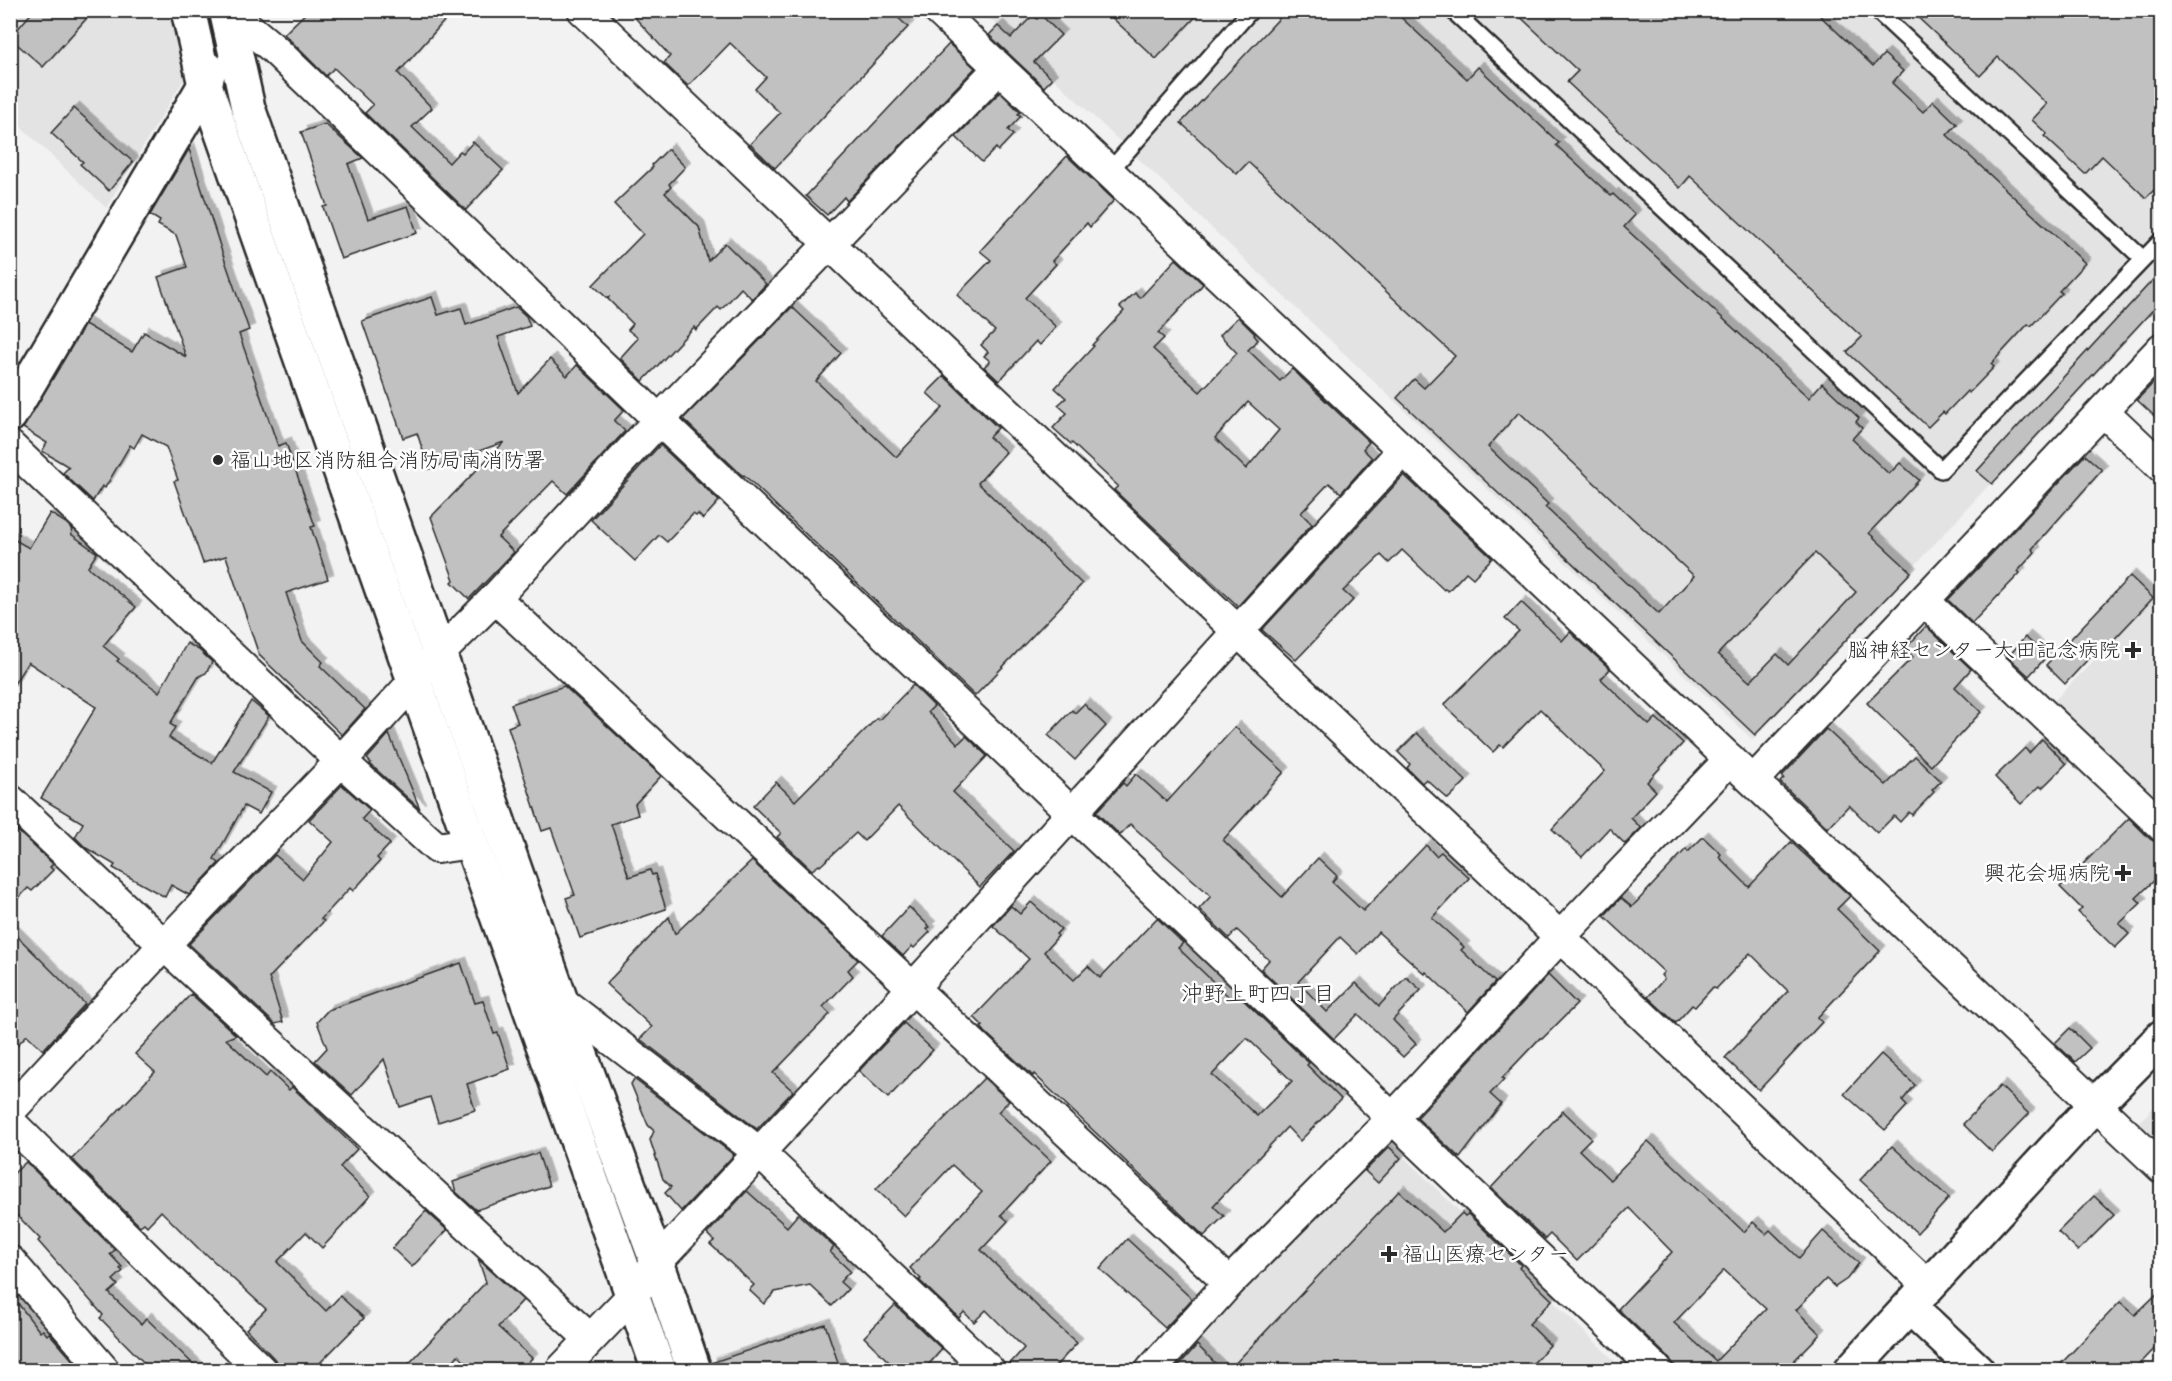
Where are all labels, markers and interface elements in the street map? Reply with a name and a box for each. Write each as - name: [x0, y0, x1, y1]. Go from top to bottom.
- place label: 福山地区消防組合消防局南消防署: [230, 447, 545, 477]
- marker: 福山地区消防組合消防局南消防署: [211, 453, 225, 467]
- place label: 脳神経センター大田記念病院: [1848, 637, 2120, 667]
- marker: 脳神経センター大田記念病院: [2124, 641, 2142, 659]
- place label: 興花会堀病院: [1984, 860, 2110, 890]
- marker: 興花会堀病院: [2114, 864, 2132, 882]
- district label: 沖野上町四丁目: [1181, 980, 1335, 1012]
- place label: 福山医療センター: [1402, 1241, 1569, 1271]
- marker: 福山医療センター: [1380, 1245, 1398, 1263]

